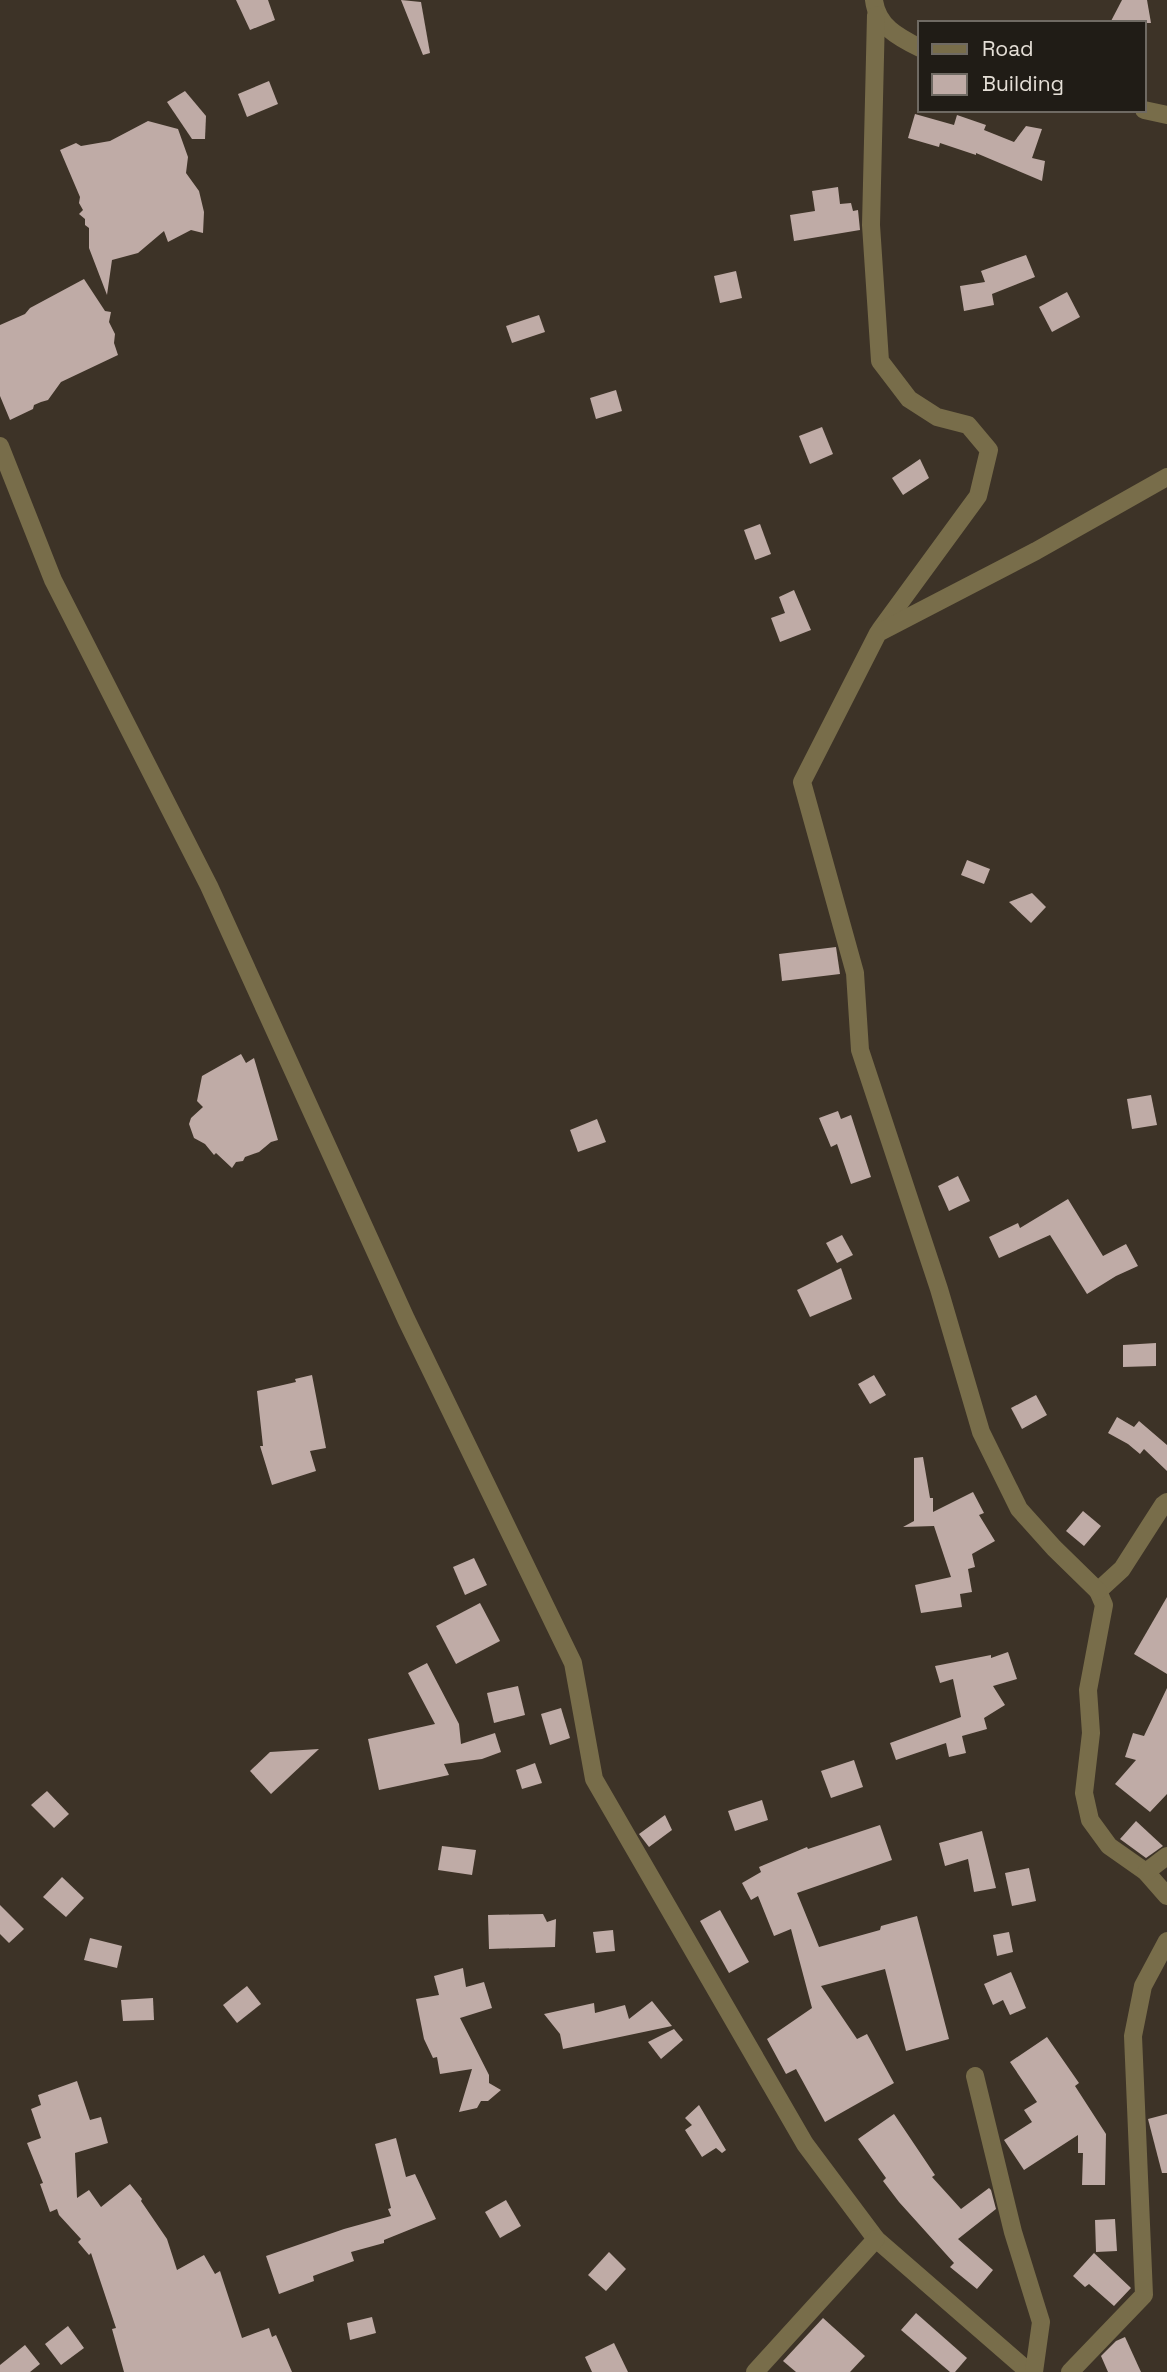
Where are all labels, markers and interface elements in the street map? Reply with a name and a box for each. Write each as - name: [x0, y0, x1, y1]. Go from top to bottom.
- legend: [918, 21, 1146, 112]
- text: Road: [982, 35, 1034, 62]
- text: Building: [982, 70, 1064, 97]

